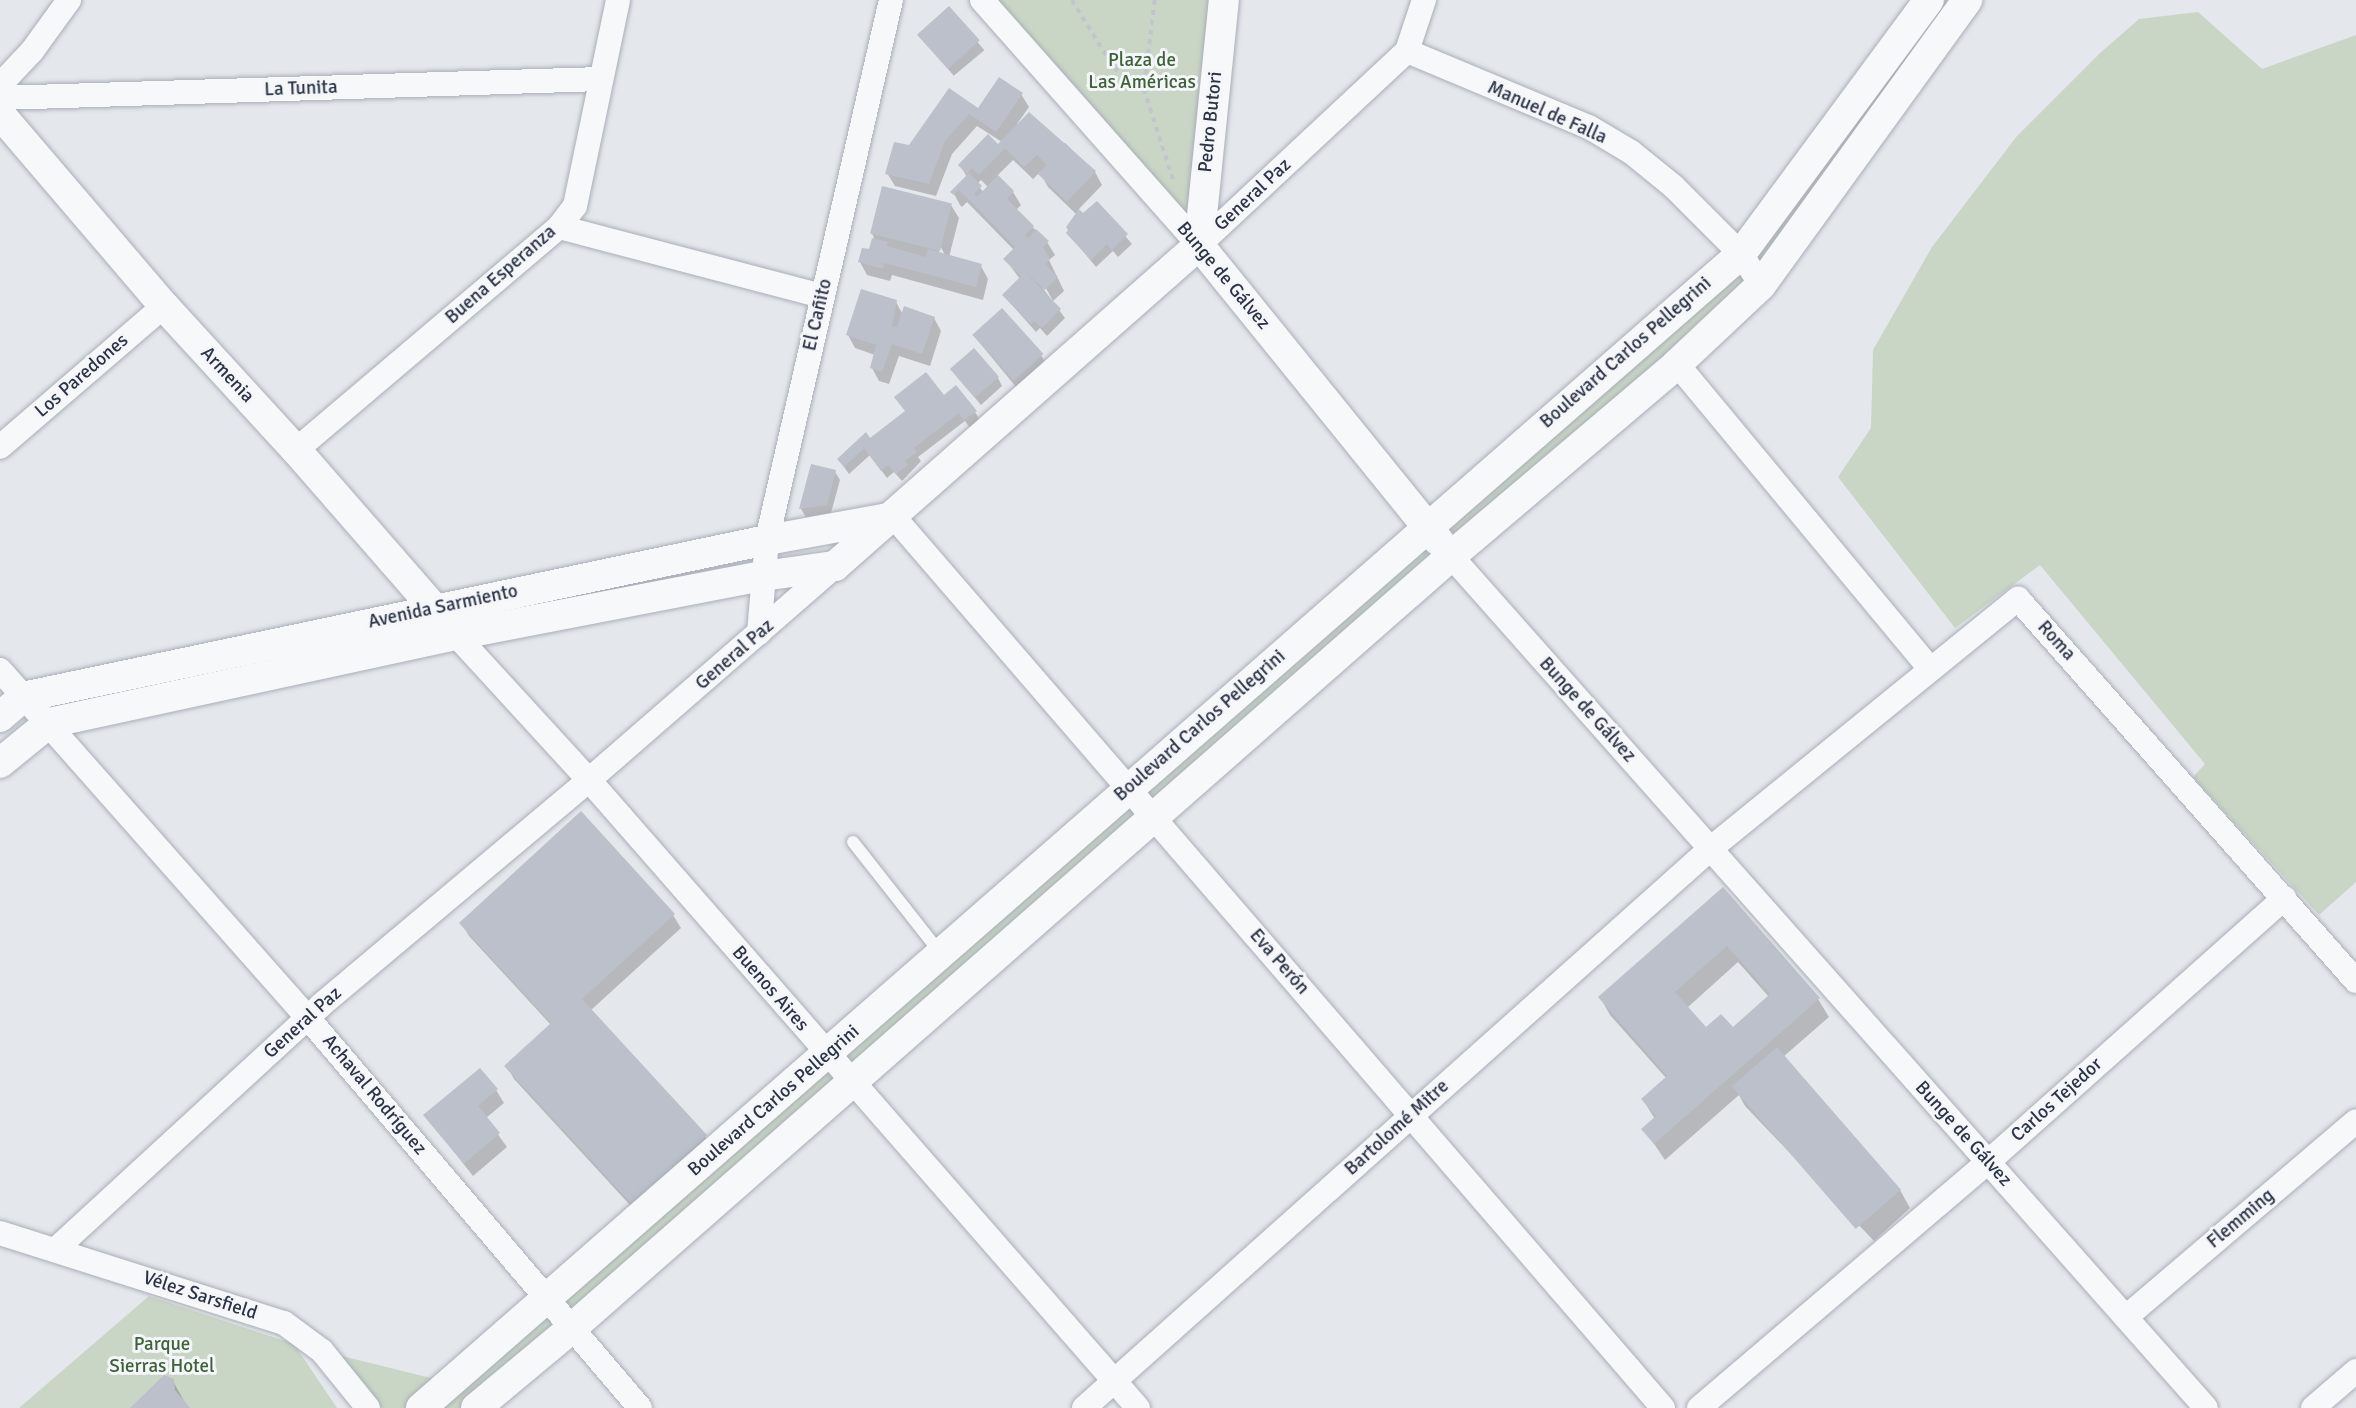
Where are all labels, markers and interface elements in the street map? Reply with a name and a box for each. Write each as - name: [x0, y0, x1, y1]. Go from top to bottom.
- park label: Plaza de Las Américas: [1088, 50, 1196, 94]
- street label: Pedro Butori: [1194, 70, 1228, 174]
- street label: La Tunita: [264, 76, 338, 102]
- street label: Manuel de Falla: [1484, 77, 1610, 149]
- street label: General Paz: [1210, 154, 1296, 236]
- street label: Bunge de Gálvez: [1171, 218, 1275, 334]
- street label: Buena Esperanza: [441, 221, 561, 329]
- street label: Boulevard Carlos Pellegrini: [1536, 272, 1716, 434]
- street label: El Cañito: [799, 277, 837, 353]
- street label: Los Paredones: [31, 329, 133, 423]
- street label: Armenia: [195, 342, 259, 408]
- street label: Avenida Sarmiento: [366, 580, 520, 634]
- street label: General Paz: [691, 615, 779, 695]
- street label: Roma: [2032, 616, 2080, 666]
- street label: Boulevard Carlos Pellegrini: [1110, 645, 1290, 807]
- street label: Bunge de Gálvez: [1534, 653, 1640, 767]
- street label: Eva Perón: [1244, 925, 1314, 999]
- street label: Buenos Aires: [727, 942, 813, 1036]
- street label: General Paz: [260, 982, 346, 1064]
- street label: Boulevard Carlos Pellegrini: [684, 1020, 864, 1182]
- street label: Achaval Rodríguez: [317, 1030, 431, 1160]
- street label: Carlos Tejedor: [2007, 1053, 2107, 1147]
- street label: Bartolomé Mitre: [1340, 1075, 1454, 1181]
- street label: Bunge de Gálvez: [1910, 1077, 2016, 1191]
- street label: Flemming: [2203, 1184, 2279, 1254]
- street label: Vélez Sarsfield: [140, 1267, 260, 1325]
- park label: Parque Sierras Hotel: [109, 1334, 215, 1378]

